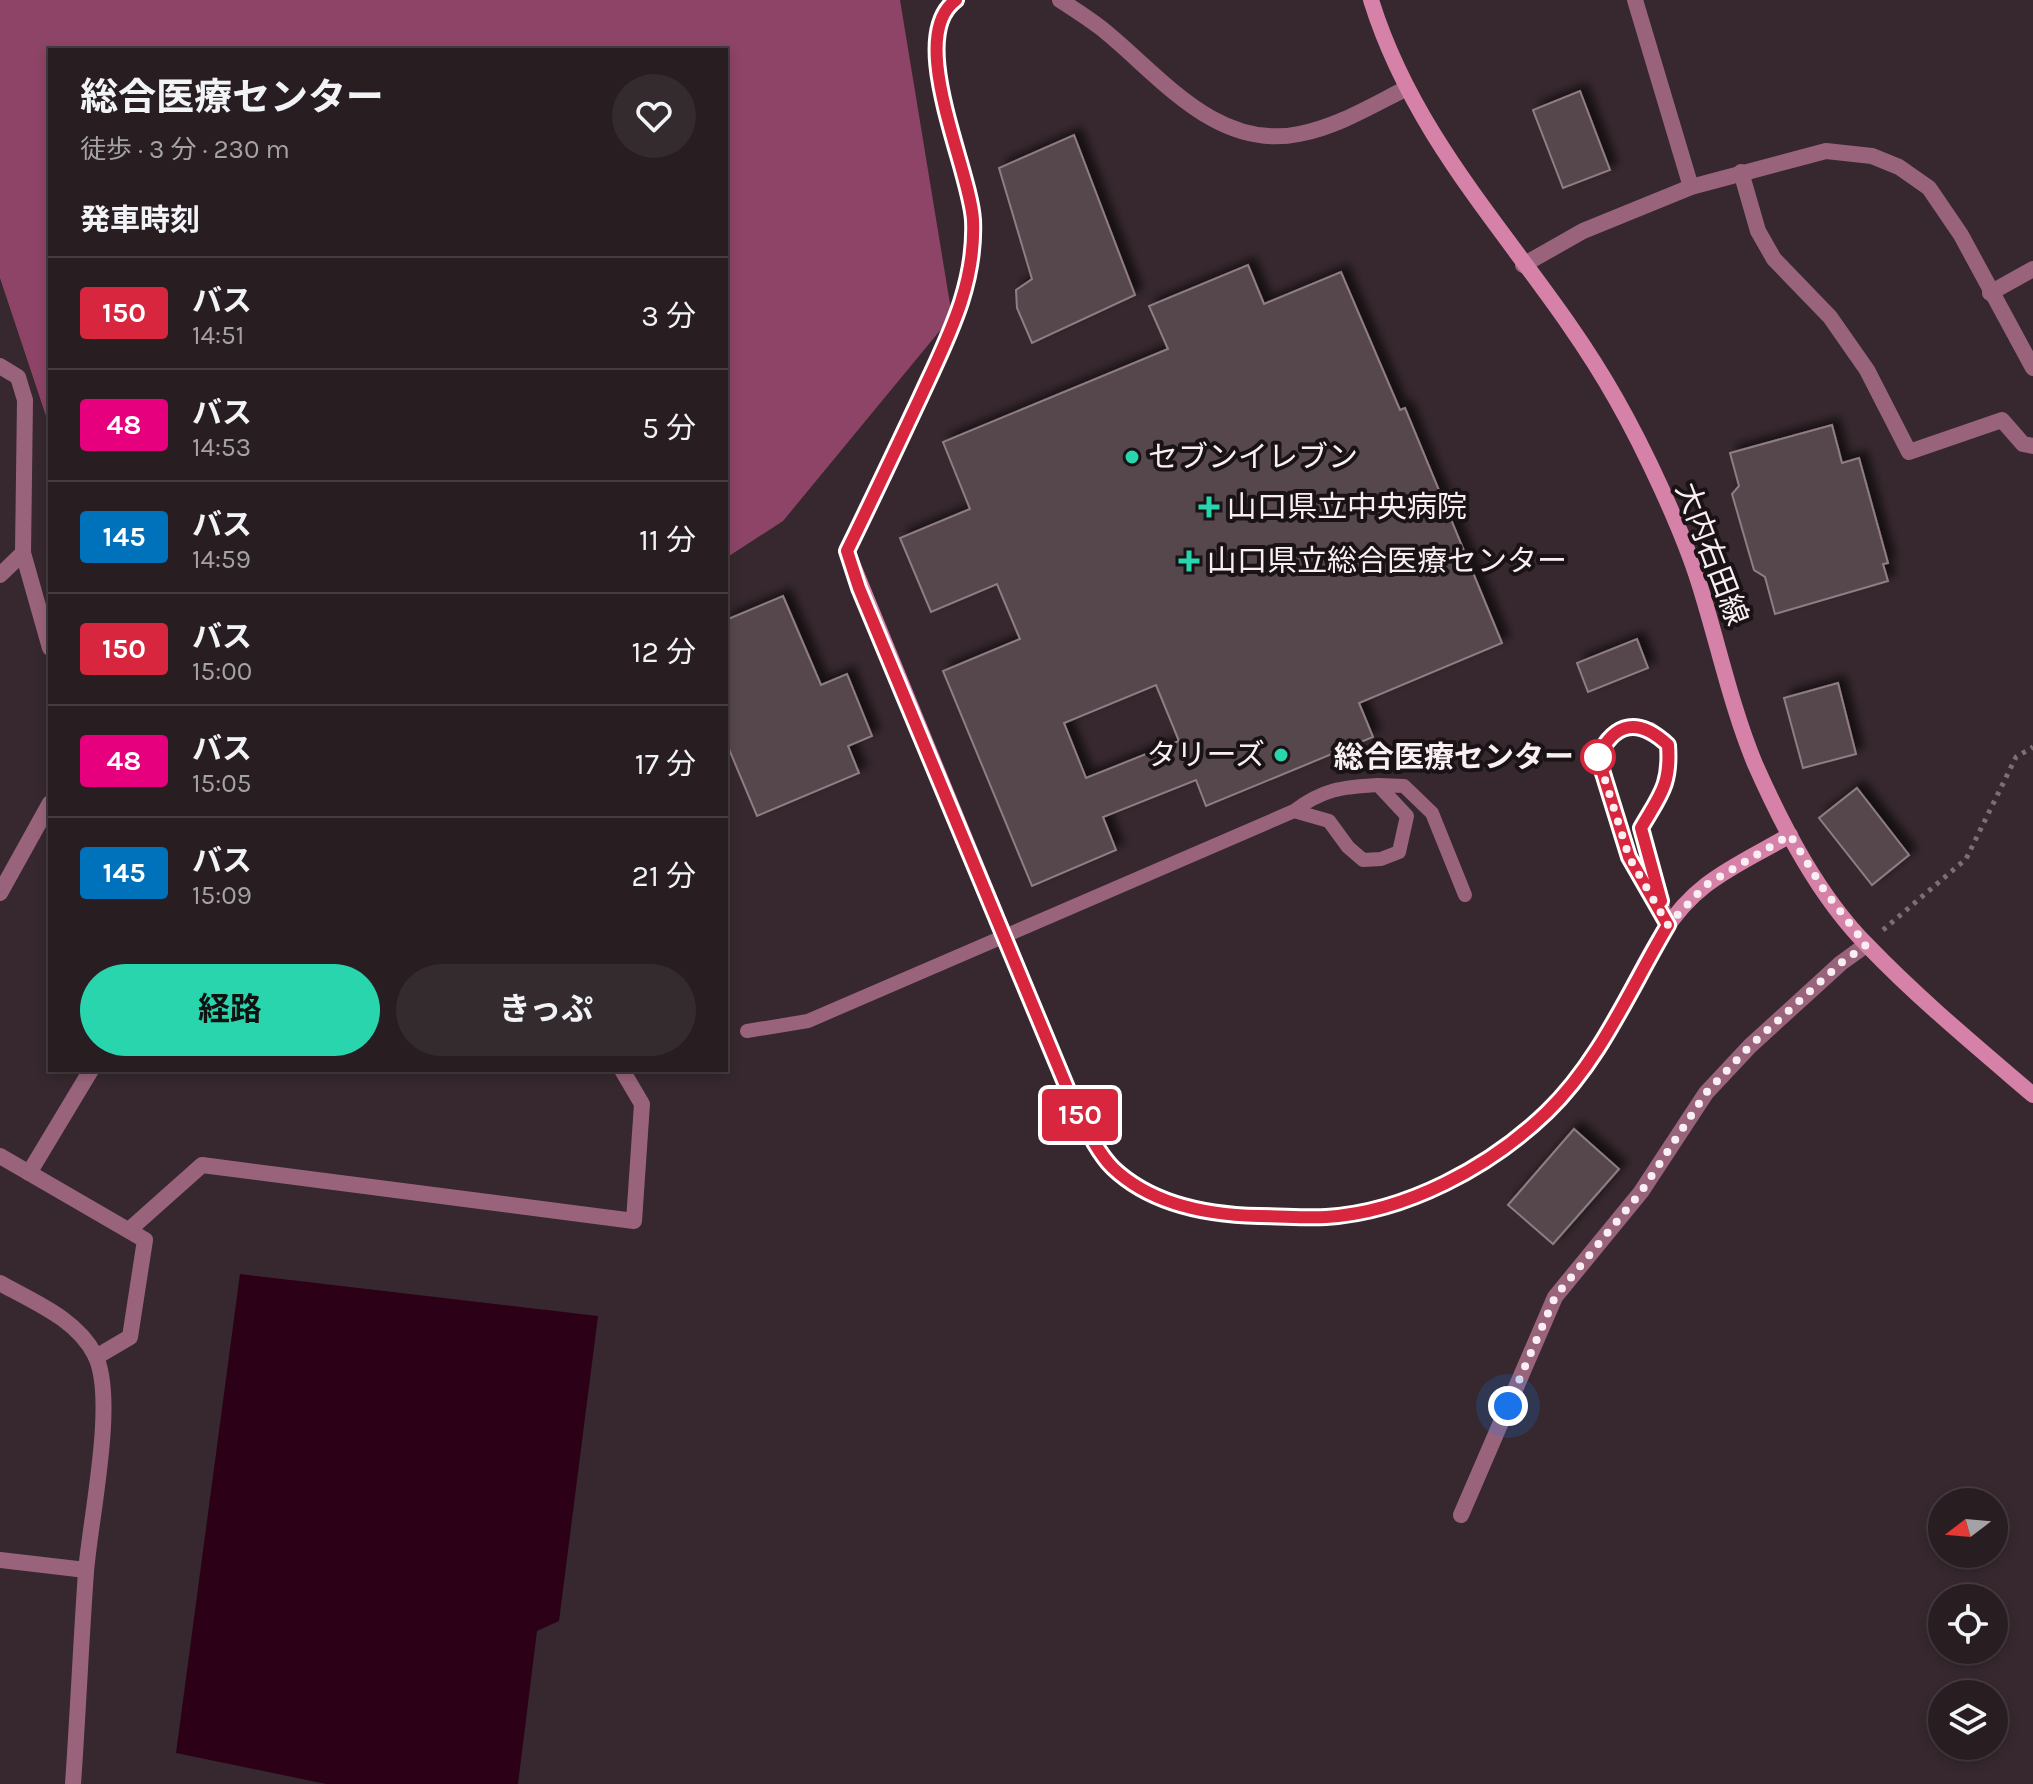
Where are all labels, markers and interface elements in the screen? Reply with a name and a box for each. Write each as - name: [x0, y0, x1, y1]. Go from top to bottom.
- button: heart: [612, 74, 696, 158]
- text: 総合医療センター: [80, 75, 384, 120]
- text: 徒歩 · 3 分 · 230 m: [80, 134, 290, 165]
- text: 発車時刻: [80, 202, 200, 238]
- text: バス: [192, 283, 252, 319]
- text: 150: [102, 296, 146, 329]
- text: 3 分: [641, 298, 696, 334]
- text: 14:51: [192, 320, 244, 351]
- text: バス: [192, 395, 252, 431]
- text: 48: [107, 408, 141, 441]
- text: 5 分: [642, 410, 696, 446]
- text: 14:53: [192, 432, 251, 463]
- place label: セブンイレブン: [1148, 439, 1358, 475]
- marker: セブンイレブン: [1123, 448, 1141, 466]
- street label: 大内右田線: [1668, 478, 1756, 630]
- place label: 山口県立中央病院: [1227, 489, 1467, 525]
- marker: 山口県立中央病院: [1198, 496, 1220, 518]
- text: バス: [192, 507, 252, 543]
- text: 145: [103, 520, 145, 553]
- text: 11 分: [639, 522, 696, 558]
- place label: 山口県立総合医療センター: [1207, 543, 1567, 579]
- text: 14:59: [192, 544, 251, 575]
- marker: 山口県立総合医療センター: [1178, 550, 1200, 572]
- text: バス: [192, 619, 252, 655]
- text: 150: [102, 632, 146, 665]
- text: 12 分: [632, 634, 696, 670]
- text: 15:00: [192, 656, 252, 687]
- text: バス: [192, 731, 252, 767]
- place label: タリーズ: [1147, 737, 1265, 773]
- place label: 総合医療センター: [1334, 739, 1574, 775]
- marker: 総合医療センター: [1581, 740, 1615, 774]
- text: 48: [107, 744, 141, 777]
- text: 17 分: [635, 746, 696, 782]
- marker: タリーズ: [1272, 746, 1290, 764]
- text: 15:05: [192, 768, 251, 799]
- text: バス: [192, 843, 252, 879]
- text: 145: [103, 856, 145, 889]
- text: 21 分: [632, 858, 696, 894]
- text: 15:09: [192, 880, 252, 911]
- button: 経路: [80, 964, 380, 1056]
- button: きっぷ: [396, 964, 696, 1056]
- line badge: 150: [1034, 1089, 1126, 1141]
- text: 150: [1058, 1098, 1102, 1131]
- your location: [1488, 1386, 1528, 1426]
- north arrow: [1928, 1488, 2008, 1568]
- map controls: [1928, 1488, 2008, 1760]
- button: locate: [1928, 1584, 2008, 1664]
- button: layers: [1928, 1680, 2008, 1760]

